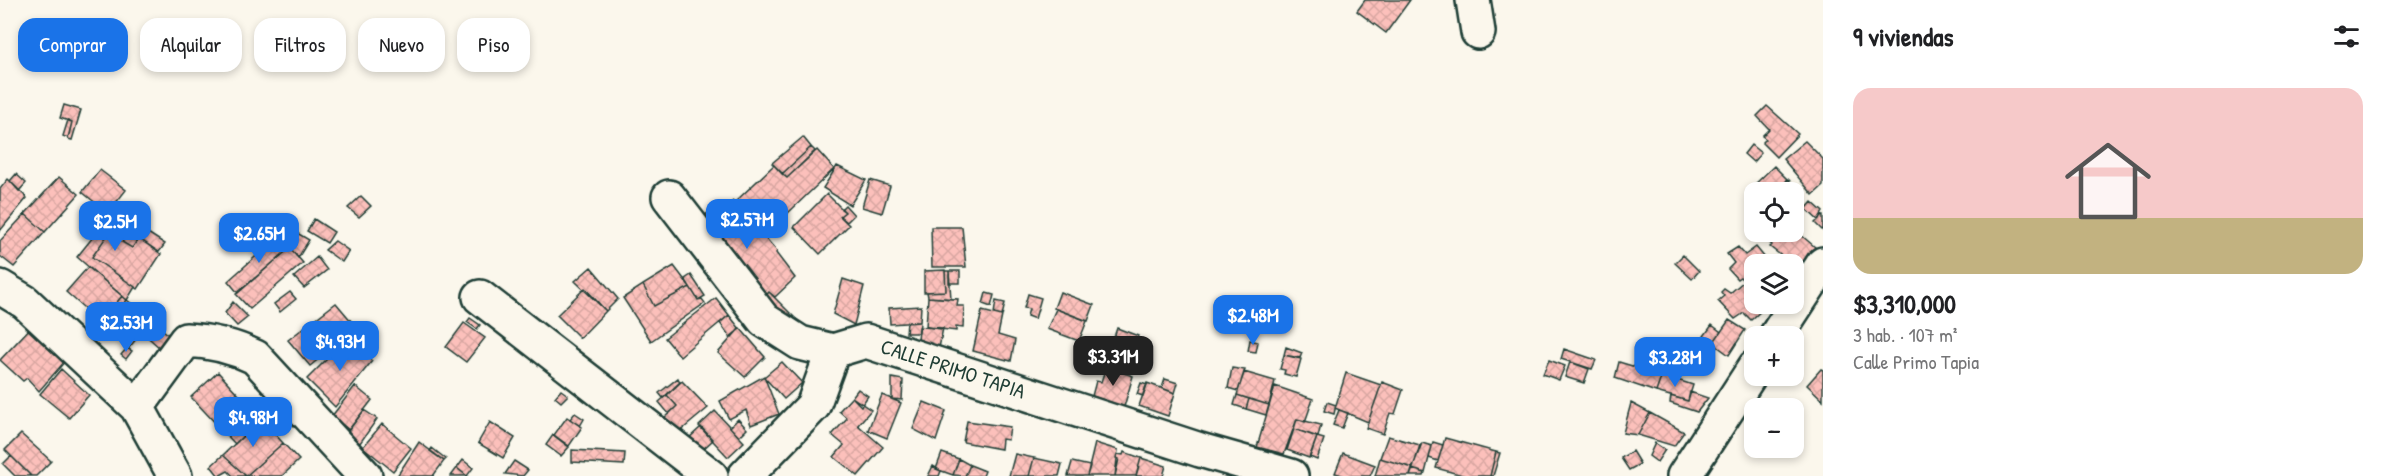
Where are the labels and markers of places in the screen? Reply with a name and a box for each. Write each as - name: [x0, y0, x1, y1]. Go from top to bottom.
- pin: $2.57M: [698, 199, 796, 250]
- pin: $2.5M: [73, 201, 157, 252]
- pin: $2.65M: [210, 213, 308, 264]
- pin: $2.48M: [1204, 295, 1302, 346]
- pin: $2.53M: [77, 302, 175, 353]
- pin: $4.93M: [291, 321, 389, 372]
- pin: $3.31M: [1064, 336, 1162, 387]
- pin: $3.28M: [1626, 337, 1724, 388]
- pin: $4.98M: [204, 397, 302, 448]

